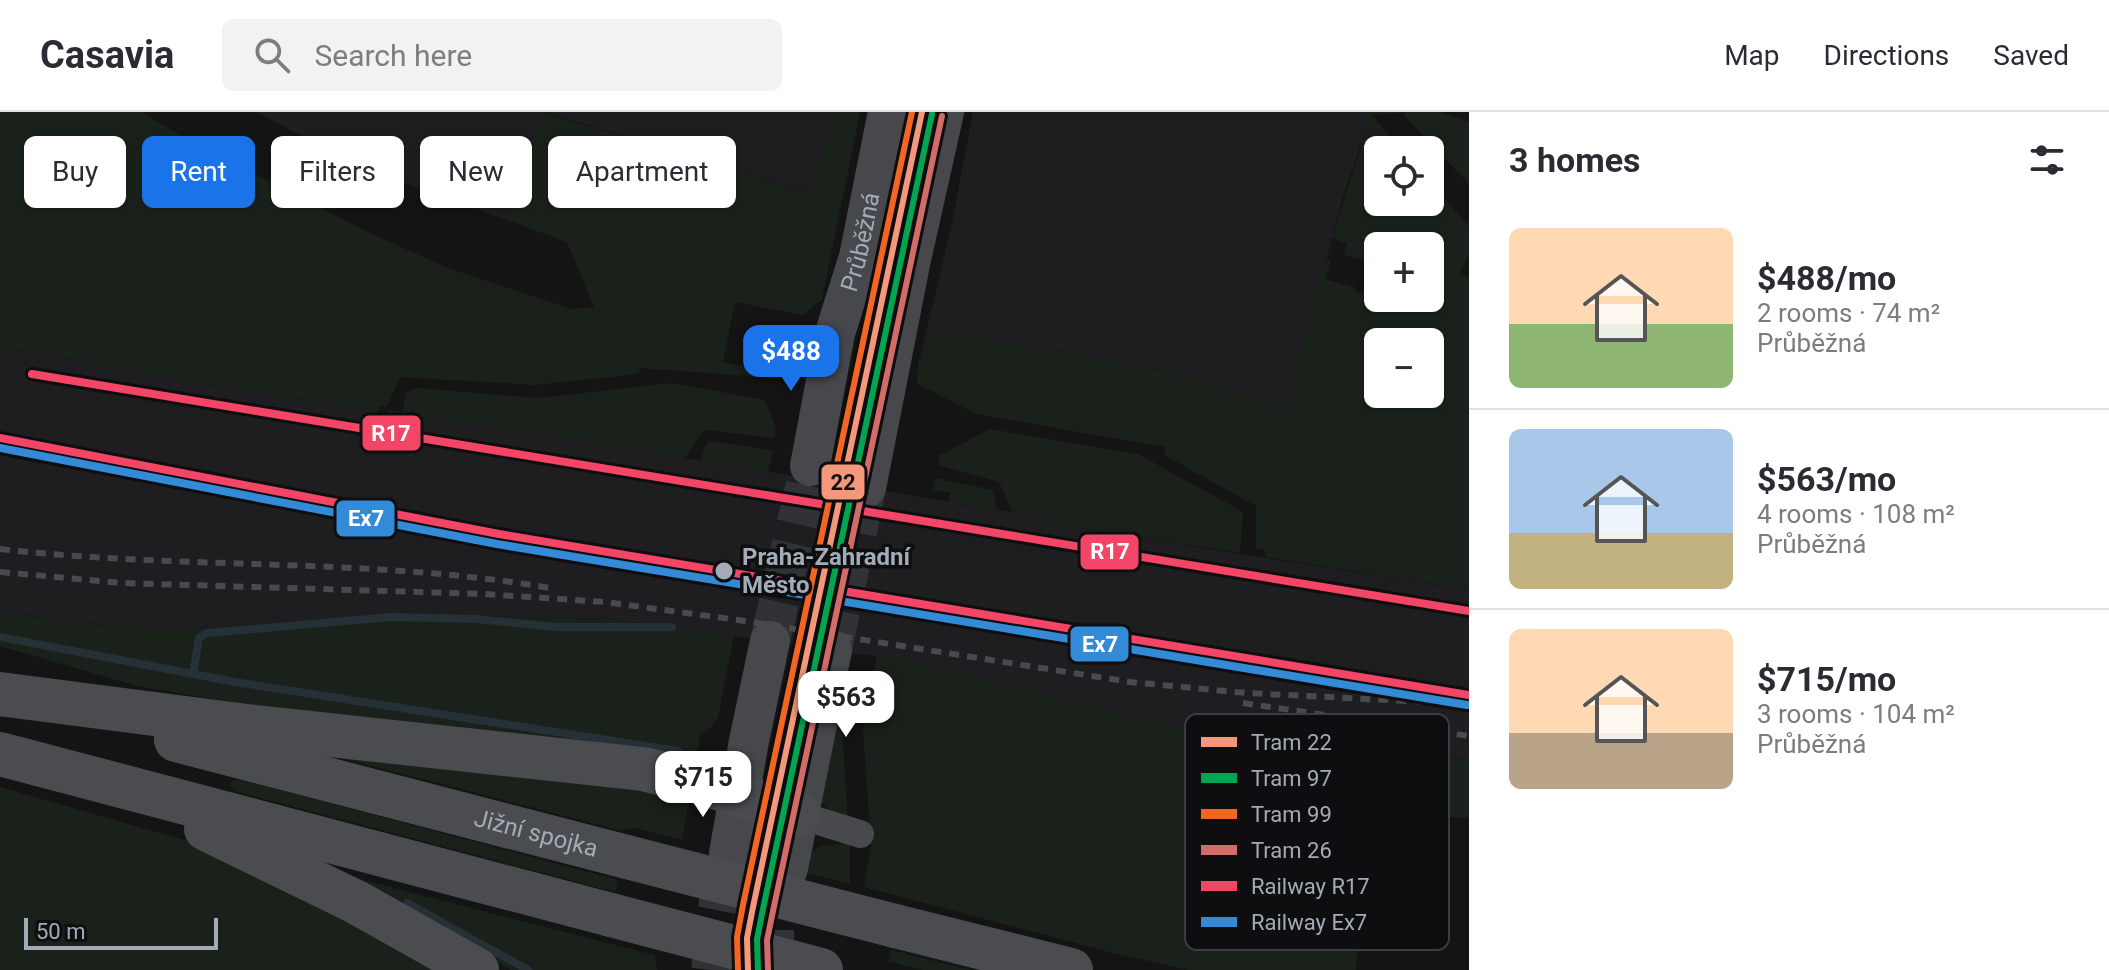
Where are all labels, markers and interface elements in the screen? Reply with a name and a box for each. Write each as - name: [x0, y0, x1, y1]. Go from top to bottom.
- search box: [222, 19, 782, 91]
- text: Casavia: [40, 33, 174, 77]
- icon: search: [250, 33, 294, 77]
- text: Search here: [314, 38, 472, 73]
- text: Map: [1724, 39, 1780, 72]
- text: Directions: [1824, 39, 1949, 72]
- text: Saved: [1993, 39, 2069, 72]
- chip: Buy: [24, 136, 126, 208]
- chip: Rent: [142, 136, 255, 208]
- chip: Filters: [271, 136, 404, 208]
- chip: New: [420, 136, 532, 208]
- chip: Apartment: [548, 136, 736, 208]
- map controls: [1364, 136, 1444, 408]
- button: locate: [1364, 136, 1444, 216]
- icon: filters: [2025, 138, 2069, 182]
- text: 3 homes: [1509, 140, 1640, 180]
- street label: Průběžná: [835, 190, 886, 295]
- button: +: [1364, 232, 1444, 312]
- text: $488/mo: [1757, 258, 1896, 298]
- icon: home: [1573, 260, 1669, 356]
- text: 2 rooms · 74 m²: [1757, 298, 1940, 328]
- pin: $488: [744, 325, 838, 393]
- button: −: [1364, 328, 1444, 408]
- text: Průběžná: [1757, 328, 1866, 358]
- text: $488: [761, 336, 821, 366]
- line badge: R17: [361, 414, 422, 452]
- text: R17: [371, 421, 411, 446]
- text: $563/mo: [1757, 459, 1896, 499]
- icon: home: [1573, 461, 1669, 557]
- line badge: 22: [820, 463, 866, 501]
- text: 22: [830, 470, 856, 495]
- line badge: Ex7: [335, 499, 396, 538]
- text: 4 rooms · 108 m²: [1757, 499, 1955, 529]
- text: Ex7: [348, 506, 384, 531]
- text: Průběžná: [1757, 529, 1866, 559]
- line badge: R17: [1079, 533, 1140, 571]
- text: R17: [1090, 539, 1130, 564]
- place label: Praha-Zahradní Město: [742, 543, 912, 599]
- marker: Praha-Zahradní Město: [713, 560, 735, 582]
- line badge: Ex7: [1069, 625, 1130, 663]
- text: Ex7: [1082, 632, 1118, 657]
- text: $715/mo: [1757, 659, 1896, 699]
- icon: home: [1573, 661, 1669, 757]
- pin: $563: [799, 671, 893, 739]
- text: $563: [816, 682, 876, 712]
- text: 3 rooms · 104 m²: [1757, 699, 1955, 729]
- legend: [1185, 714, 1449, 950]
- text: Průběžná: [1757, 729, 1866, 759]
- text: Tram 22: [1251, 730, 1332, 755]
- pin: $715: [656, 751, 750, 819]
- text: $715: [673, 762, 733, 792]
- text: Tram 97: [1251, 766, 1332, 791]
- text: Tram 99: [1251, 802, 1332, 827]
- street label: Jižní spojka: [471, 804, 601, 863]
- text: Tram 26: [1251, 838, 1332, 863]
- text: Railway R17: [1251, 874, 1370, 899]
- text: Railway Ex7: [1251, 910, 1367, 935]
- scale bar: [24, 914, 218, 950]
- text: 50 m: [36, 919, 85, 944]

